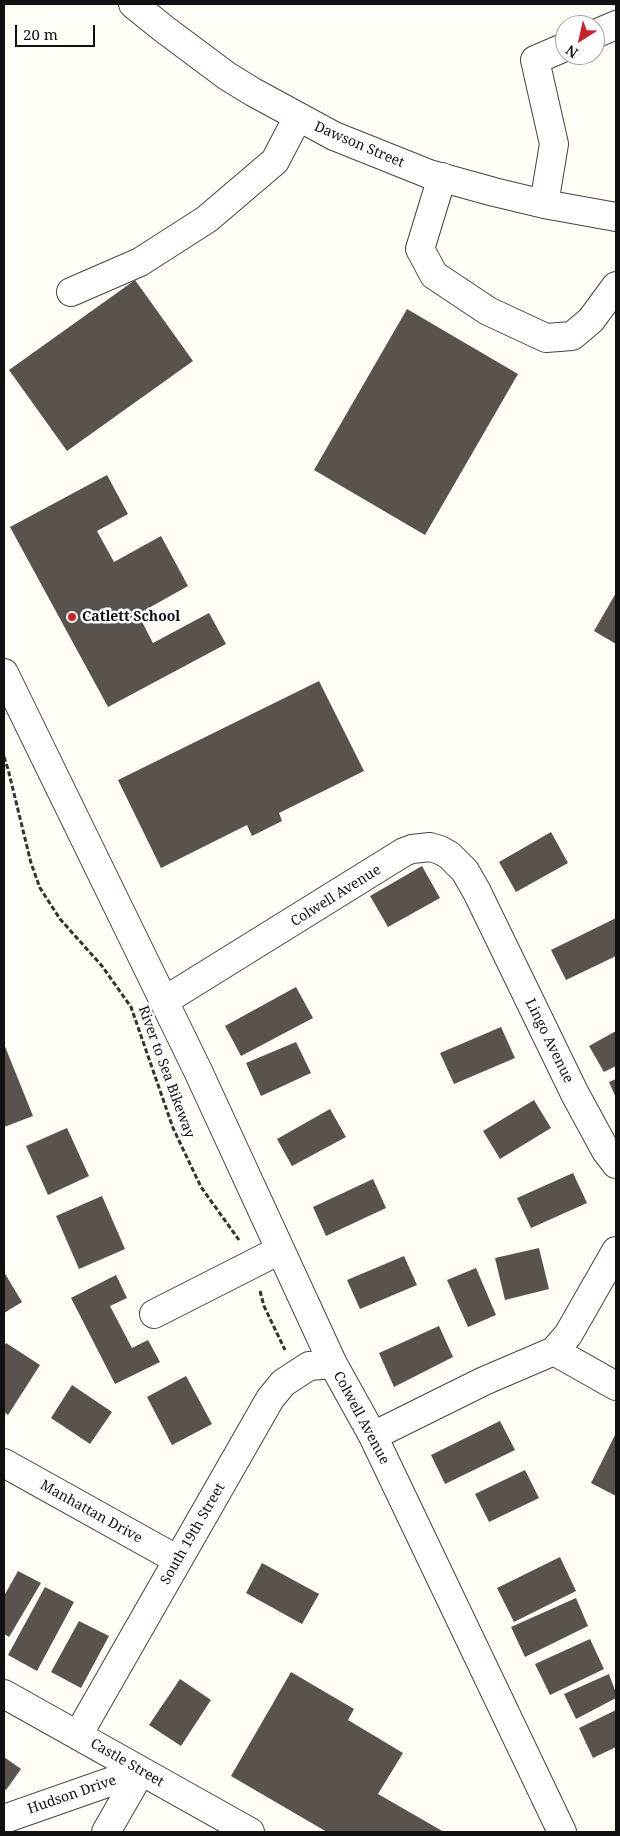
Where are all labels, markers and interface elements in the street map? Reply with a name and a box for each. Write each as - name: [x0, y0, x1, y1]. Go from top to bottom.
- scale bar: [18, 15, 98, 47]
- north arrow: [555, 15, 605, 65]
- text: 20 m: [23, 24, 58, 44]
- text: N: [562, 41, 582, 63]
- street label: Dawson Street: [311, 118, 407, 172]
- place label: Catlett School: [82, 609, 180, 625]
- marker: Catlett School: [66, 611, 78, 623]
- street label: Colwell Avenue: [288, 862, 384, 930]
- street label: Lingo Avenue: [521, 996, 577, 1086]
- street label: River to Sea Bikeway: [134, 1004, 198, 1140]
- street label: Colwell Avenue: [329, 1369, 393, 1467]
- street label: Manhattan Drive: [37, 1477, 145, 1547]
- street label: South 19th Street: [157, 1480, 229, 1588]
- street label: Castle Street: [87, 1735, 167, 1791]
- street label: Hudson Drive: [26, 1772, 118, 1818]

